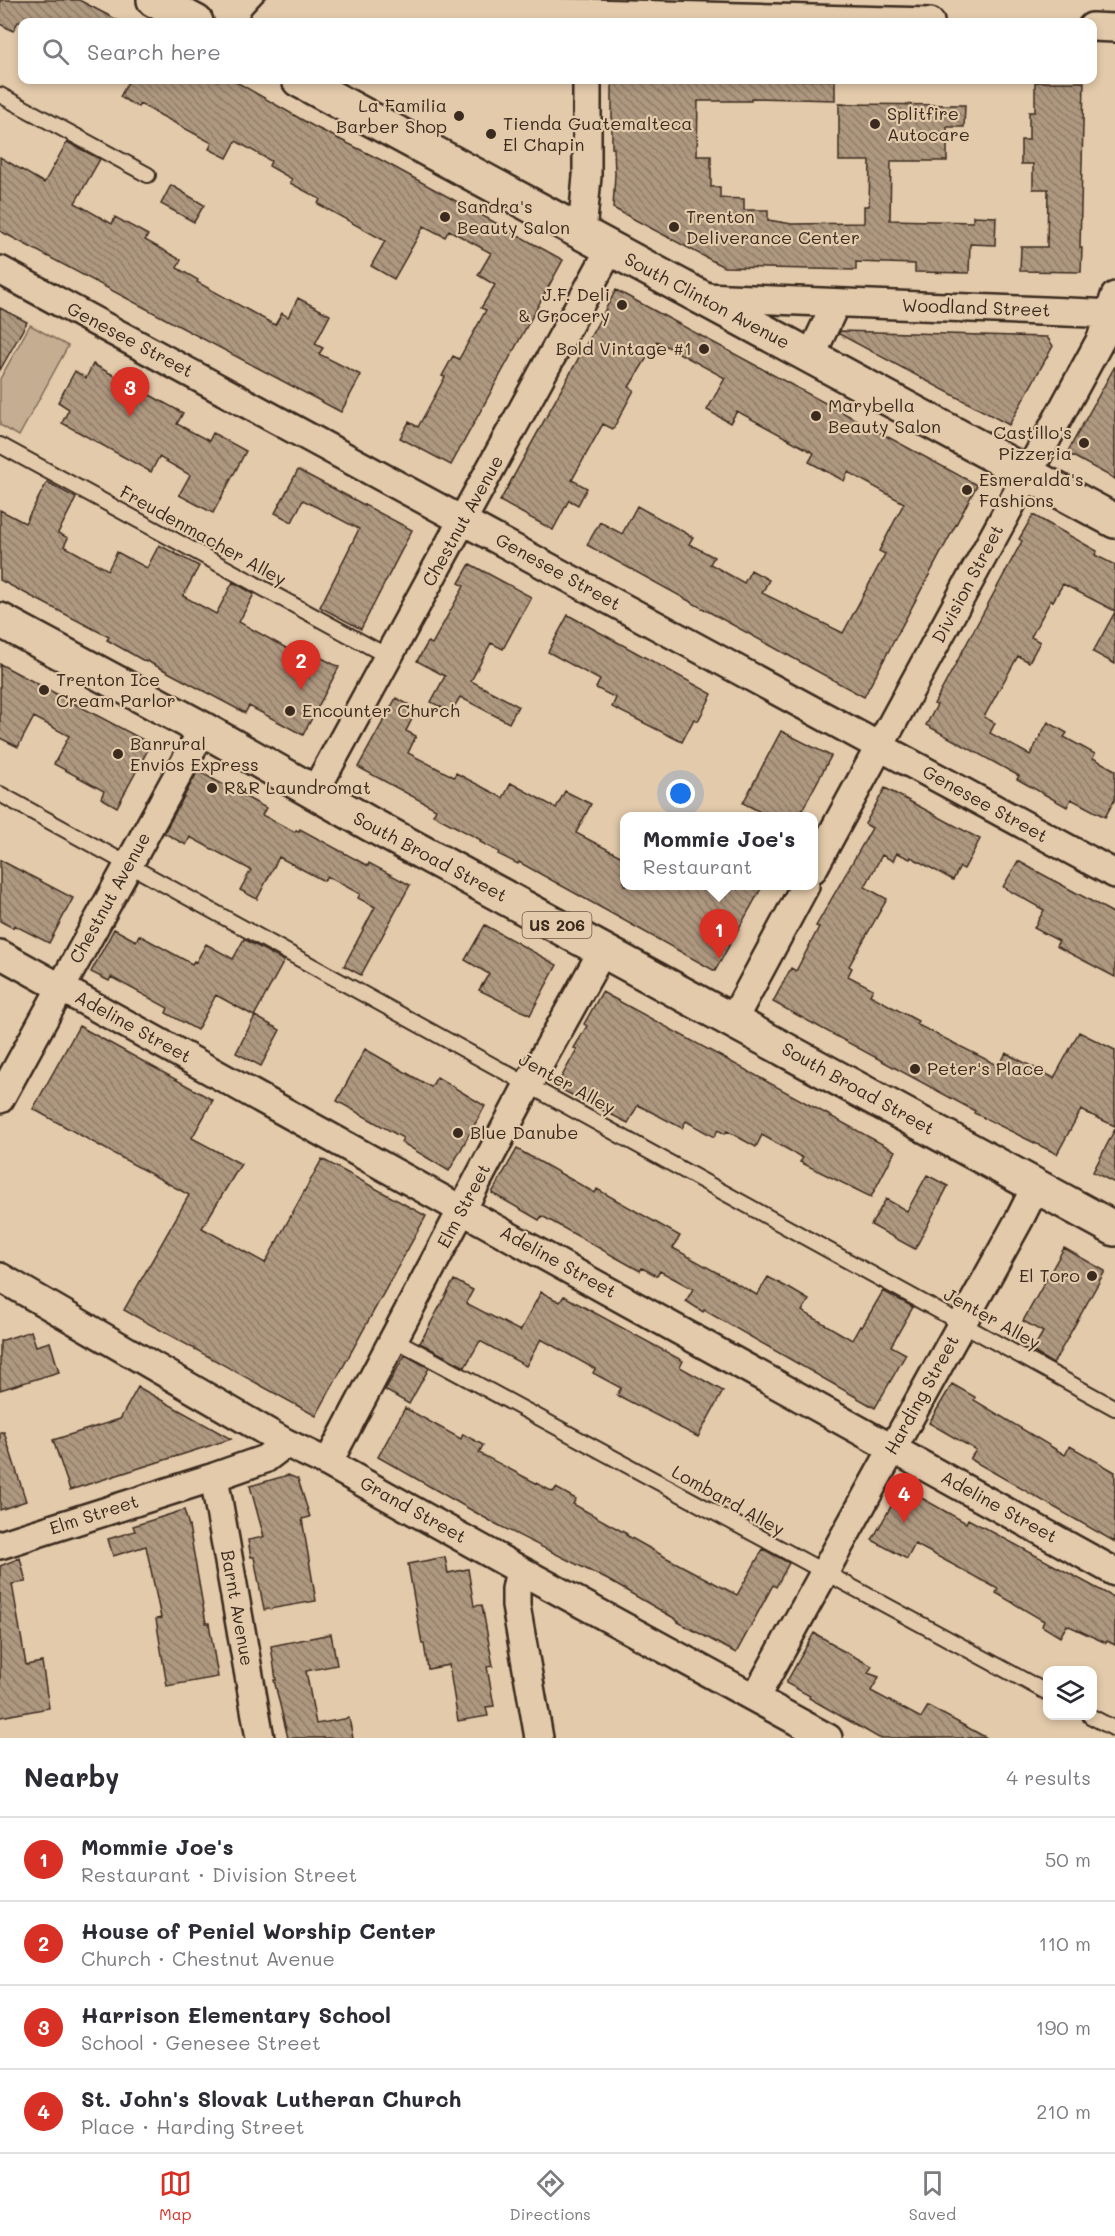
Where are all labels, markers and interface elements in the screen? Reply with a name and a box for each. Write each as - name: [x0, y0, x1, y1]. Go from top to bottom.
- search box: [18, 18, 1097, 84]
- icon: search: [39, 35, 72, 68]
- text: Search here: [87, 37, 221, 66]
- place label: La Familia Barber Shop: [336, 93, 447, 138]
- place label: Splitfire Autocare: [887, 101, 970, 146]
- marker: La Familia Barber Shop: [452, 109, 466, 123]
- place label: Tienda Guatemalteca El Chapin: [503, 111, 692, 156]
- marker: Splitfire Autocare: [868, 117, 882, 131]
- marker: Tienda Guatemalteca El Chapin: [484, 127, 498, 141]
- place label: Sandra's Beauty Salon: [457, 194, 570, 239]
- place label: Trenton Deliverance Center: [686, 204, 860, 249]
- marker: Sandra's Beauty Salon: [438, 210, 452, 224]
- marker: Trenton Deliverance Center: [667, 220, 681, 234]
- street label: South Clinton Avenue: [621, 246, 794, 354]
- place label: J.F. Deli & Grocery: [518, 282, 610, 327]
- street label: Woodland Street: [901, 292, 1051, 322]
- street label: Genesee Street: [63, 296, 198, 383]
- marker: J.F. Deli & Grocery: [615, 298, 629, 312]
- place label: Bold Vintage #1: [556, 336, 692, 360]
- marker: Bold Vintage #1: [697, 342, 711, 356]
- pin: 3: [110, 368, 150, 417]
- place label: Marybella Beauty Salon: [828, 393, 941, 438]
- marker: Marybella Beauty Salon: [809, 409, 823, 423]
- place label: Castillo's Pizzeria: [993, 420, 1072, 465]
- marker: Castillo's Pizzeria: [1077, 436, 1091, 450]
- street label: Chestnut Avenue: [416, 451, 508, 590]
- place label: Esmeralda's Fashions: [979, 467, 1084, 512]
- street label: Freudenmacher Alley: [116, 479, 291, 591]
- marker: Esmeralda's Fashions: [960, 483, 974, 497]
- street label: Division Street: [926, 520, 1008, 647]
- street label: Genesee Street: [492, 527, 625, 615]
- pin: 2: [282, 640, 320, 690]
- place label: Trenton Ice Cream Parlor: [56, 667, 176, 712]
- marker: Trenton Ice Cream Parlor: [37, 683, 51, 697]
- place label: Encounter Church: [302, 698, 460, 722]
- marker: Encounter Church: [283, 704, 297, 718]
- place label: Banrural Envios Express: [130, 731, 259, 776]
- marker: Banrural Envios Express: [111, 747, 125, 761]
- street label: Genesee Street: [919, 759, 1052, 847]
- place label: R&R Laundromat: [224, 775, 371, 799]
- your location: [666, 779, 695, 808]
- marker: R&R Laundromat: [205, 781, 219, 795]
- street label: South Broad Street: [349, 805, 512, 907]
- popup: [620, 812, 818, 890]
- text: Mommie Joe's: [643, 824, 795, 853]
- street label: Chestnut Avenue: [63, 828, 155, 967]
- text: Restaurant: [643, 853, 752, 879]
- pin: 1: [700, 910, 738, 959]
- road number: US 206: [522, 912, 592, 938]
- street label: Adeline Street: [71, 984, 196, 1068]
- street label: South Broad Street: [778, 1036, 939, 1140]
- street label: Jenter Alley: [515, 1047, 620, 1120]
- place label: Peter's Place: [927, 1056, 1044, 1080]
- marker: Peter's Place: [908, 1062, 922, 1076]
- place label: Blue Danube: [470, 1120, 578, 1144]
- marker: Blue Danube: [451, 1126, 465, 1140]
- street label: Elm Street: [431, 1159, 495, 1252]
- street label: Adeline Street: [496, 1219, 621, 1303]
- place label: El Toro: [1019, 1263, 1080, 1287]
- marker: El Toro: [1085, 1269, 1099, 1283]
- street label: Jenter Alley: [940, 1282, 1045, 1355]
- street label: Harding Street: [878, 1330, 964, 1459]
- street label: Lombard Alley: [668, 1459, 789, 1541]
- street label: Adeline Street: [937, 1464, 1062, 1548]
- street label: Grand Street: [356, 1470, 471, 1548]
- pin: 4: [884, 1474, 924, 1523]
- street label: Elm Street: [46, 1488, 141, 1540]
- street label: Barnt Avenue: [216, 1548, 260, 1668]
- map controls: [1043, 1666, 1097, 1720]
- button: layers: [1043, 1666, 1097, 1720]
- text: Nearby: [24, 1760, 119, 1794]
- text: 4 results: [1006, 1764, 1091, 1790]
- text: Mommie Joe's: [81, 1832, 233, 1861]
- text: 1: [39, 1846, 48, 1872]
- text: 50 m: [1045, 1846, 1091, 1872]
- text: Restaurant · Division Street: [81, 1861, 357, 1887]
- text: House of Peniel Worship Center: [81, 1916, 436, 1945]
- text: 2: [38, 1930, 49, 1956]
- text: 110 m: [1038, 1930, 1091, 1956]
- text: Church · Chestnut Avenue: [81, 1945, 335, 1971]
- text: Harrison Elementary School: [81, 2000, 391, 2029]
- text: 3: [38, 2014, 50, 2040]
- text: 190 m: [1036, 2014, 1091, 2040]
- text: School · Genesee Street: [81, 2029, 321, 2055]
- text: St. John's Slovak Lutheran Church: [81, 2084, 461, 2113]
- text: 4: [37, 2098, 50, 2124]
- text: 210 m: [1036, 2098, 1091, 2124]
- text: Place · Harding Street: [81, 2113, 305, 2139]
- tab: Map: [159, 2167, 192, 2224]
- tab: Directions: [510, 2167, 591, 2224]
- tab: Saved: [909, 2167, 956, 2224]

